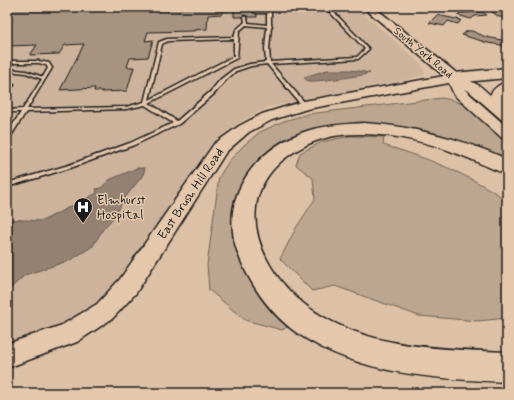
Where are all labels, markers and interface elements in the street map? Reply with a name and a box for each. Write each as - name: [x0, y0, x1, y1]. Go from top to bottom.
- street label: South York Road: [391, 24, 455, 82]
- street label: East Brush Hill Road: [154, 145, 228, 243]
- place label: Elmhurst Hospital: [97, 192, 145, 224]
- hospital icon: Elmhurst Hospital: [72, 196, 94, 224]

